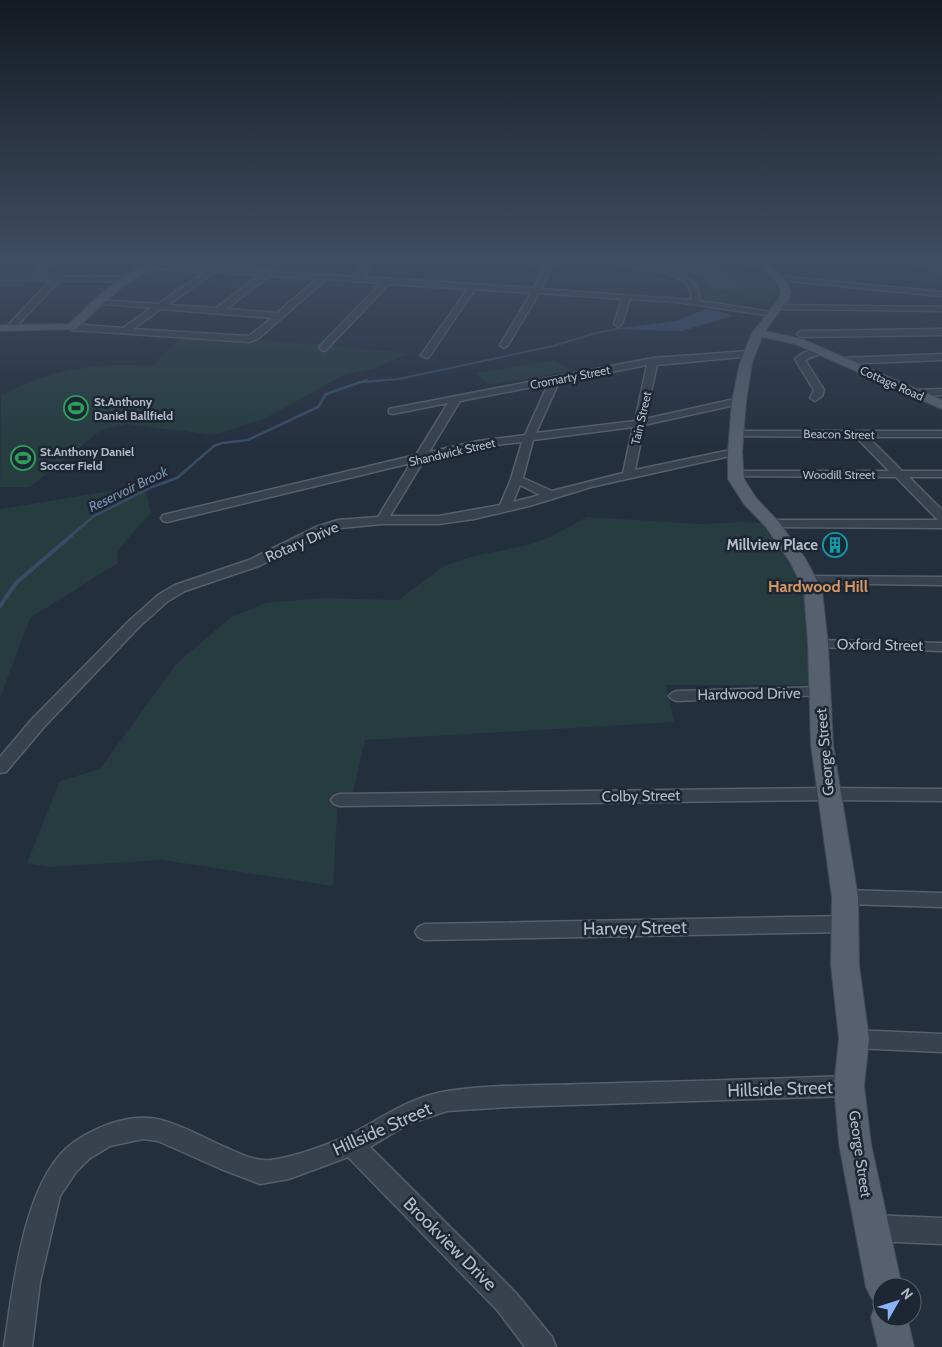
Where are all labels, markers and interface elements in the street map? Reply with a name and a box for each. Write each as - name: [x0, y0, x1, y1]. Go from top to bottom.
- street label: Cromarty Street: [529, 362, 611, 392]
- street label: Cottage Road: [858, 362, 926, 404]
- street label: Tain Street: [628, 390, 654, 446]
- place label: St.Anthony Daniel Ballfield: [94, 394, 173, 423]
- sports icon: St.Anthony Daniel Ballfield: [63, 395, 89, 421]
- street label: Beacon Street: [803, 426, 875, 442]
- street label: Shandwick Street: [407, 435, 497, 469]
- place label: St.Anthony Daniel Soccer Field: [40, 444, 134, 473]
- sports icon: St.Anthony Daniel Soccer Field: [10, 445, 36, 471]
- water label: Reservoir Brook: [85, 462, 172, 516]
- street label: Woodill Street: [803, 467, 875, 482]
- street label: Rotary Drive: [262, 518, 342, 566]
- building icon: Millview Place: [822, 532, 848, 558]
- place label: Millview Place: [726, 536, 818, 554]
- district label: Hardwood Hill: [768, 577, 868, 596]
- street label: Oxford Street: [837, 635, 923, 655]
- street label: Hardwood Drive: [697, 684, 801, 704]
- street label: George Street: [812, 708, 838, 796]
- street label: Colby Street: [602, 786, 680, 806]
- street label: Harvey Street: [583, 916, 687, 940]
- street label: Hillside Street: [727, 1076, 833, 1102]
- street label: Hillside Street: [329, 1097, 435, 1161]
- street label: George Street: [845, 1109, 875, 1199]
- street label: Brookview Drive: [399, 1193, 501, 1295]
- north arrow: [872, 1277, 922, 1327]
- text: N: [897, 1284, 917, 1303]

